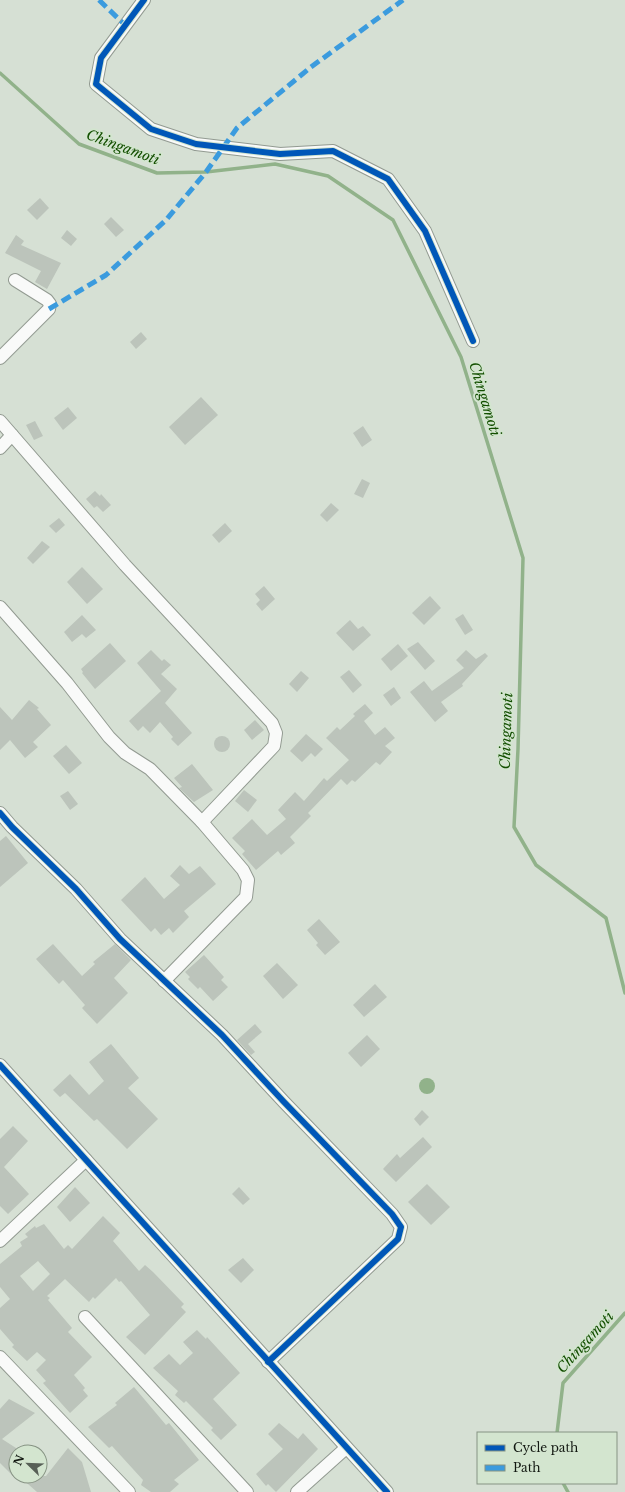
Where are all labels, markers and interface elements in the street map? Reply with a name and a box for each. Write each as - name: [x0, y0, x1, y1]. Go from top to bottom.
- water label: Chingamoti: [84, 125, 162, 169]
- water label: Chingamoti: [465, 360, 505, 439]
- water label: Chingamoti: [496, 692, 516, 770]
- water label: Chingamoti: [553, 1307, 618, 1377]
- legend: [477, 1432, 617, 1484]
- text: Cycle path: [513, 1440, 578, 1455]
- north arrow: [8, 1444, 48, 1484]
- text: N: [10, 1452, 28, 1468]
- text: Path: [513, 1460, 541, 1475]

